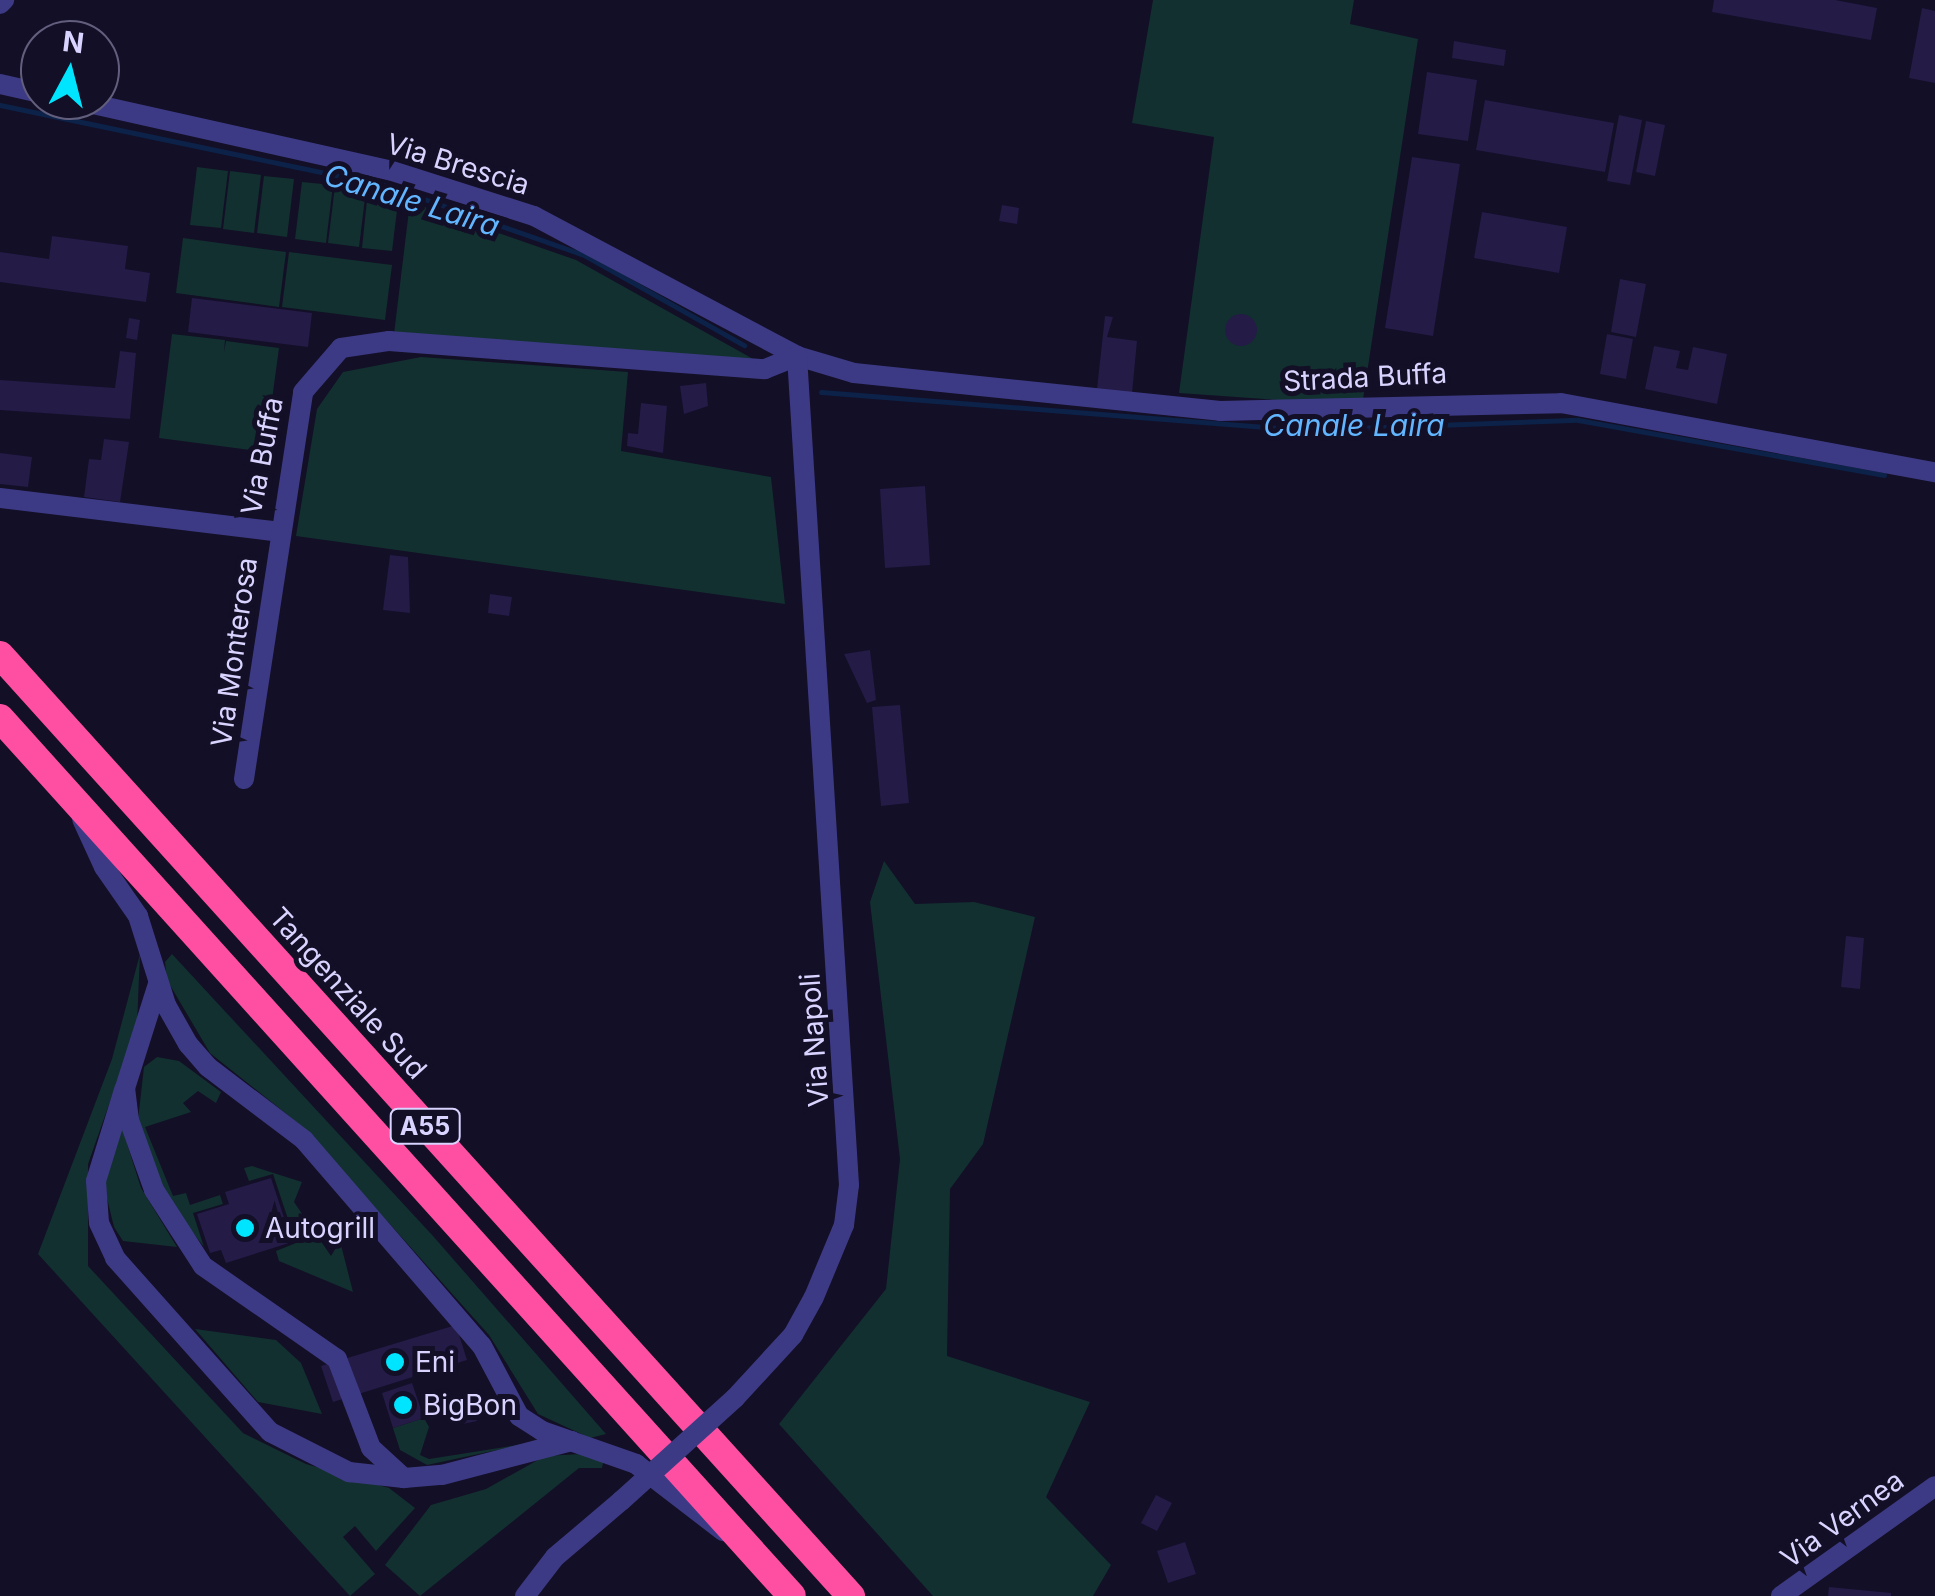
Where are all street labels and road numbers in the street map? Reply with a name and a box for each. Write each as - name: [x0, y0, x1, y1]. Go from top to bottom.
- street label: Via Brescia: [382, 126, 534, 202]
- street label: Strada Buffa: [1282, 356, 1448, 398]
- street label: Via Buffa: [234, 394, 290, 518]
- street label: Via Monterosa: [204, 555, 264, 749]
- street label: Tangenziale Sud: [262, 900, 434, 1086]
- street label: Via Napoli: [793, 972, 835, 1108]
- road number: A55: [388, 1106, 462, 1146]
- street label: Via Vernea: [1774, 1463, 1910, 1575]

